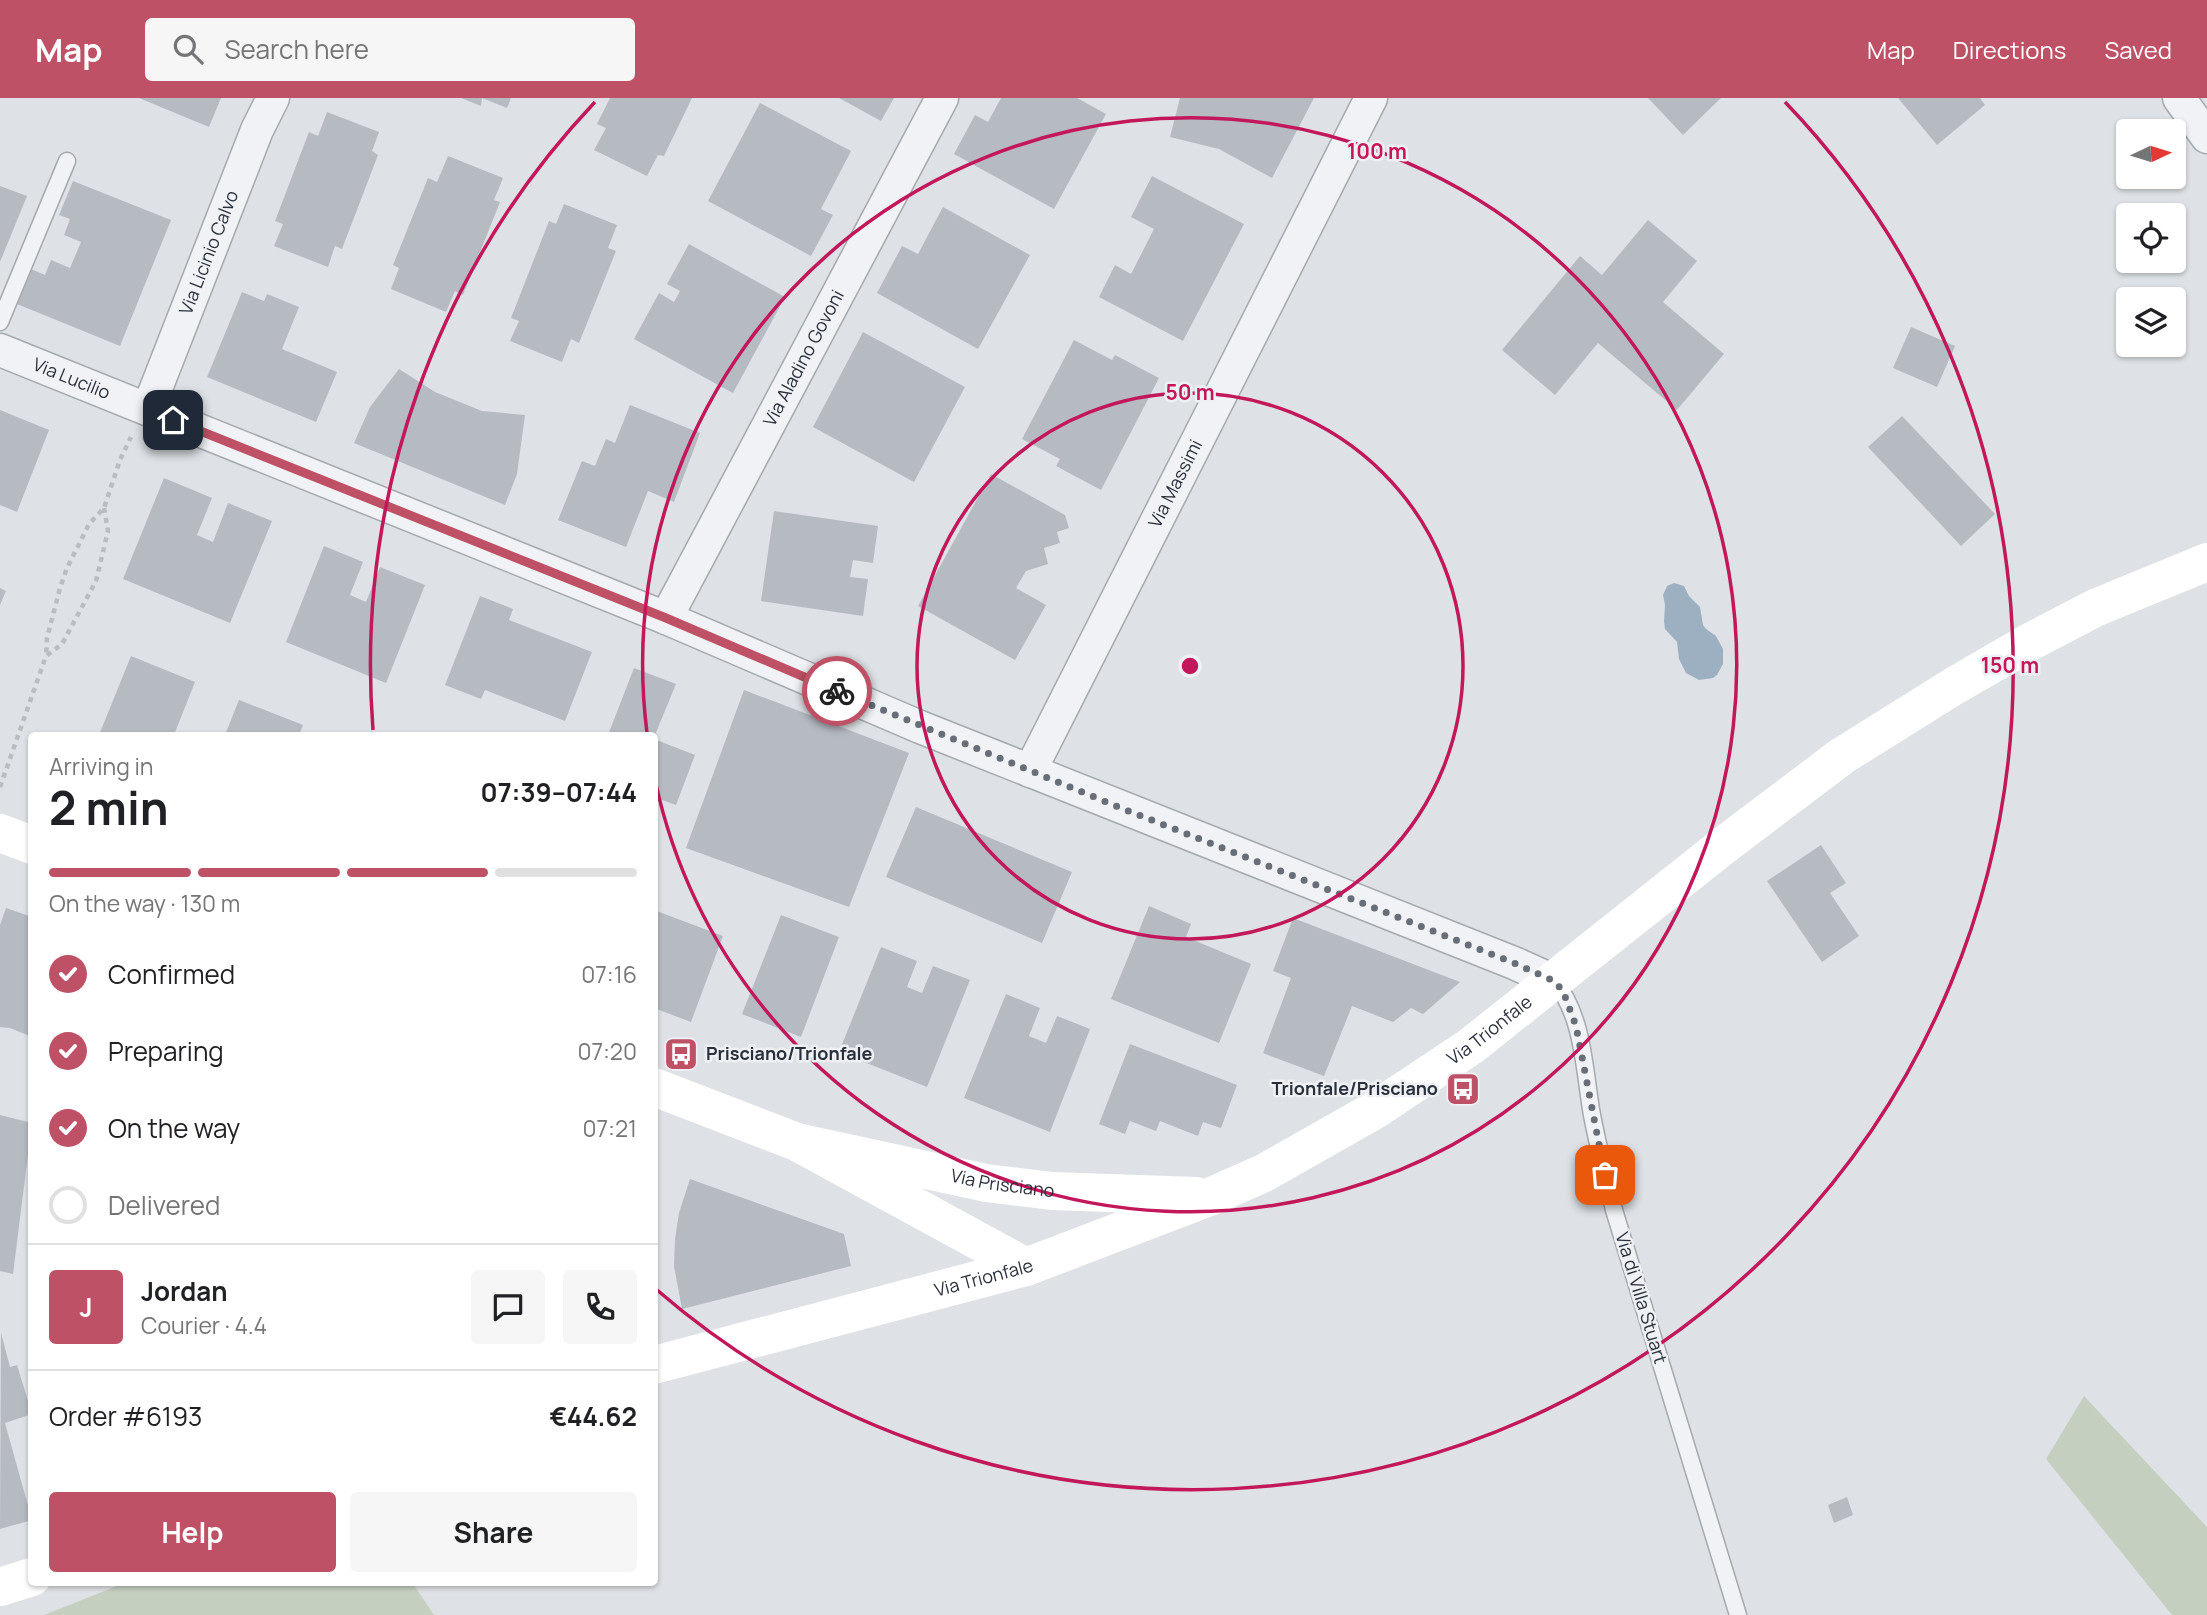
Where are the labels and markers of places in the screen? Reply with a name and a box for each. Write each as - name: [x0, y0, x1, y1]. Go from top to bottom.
- pin: [143, 390, 203, 450]
- centre of rings: [1178, 654, 1202, 678]
- bus stop icon: Prisciano/Trionfale: [662, 1035, 700, 1073]
- place label: Prisciano/Trionfale: [706, 1041, 873, 1065]
- bus stop icon: Trionfale/Prisciano: [1444, 1070, 1482, 1108]
- place label: Trionfale/Prisciano: [1272, 1076, 1438, 1100]
- pin: [1575, 1145, 1635, 1205]

